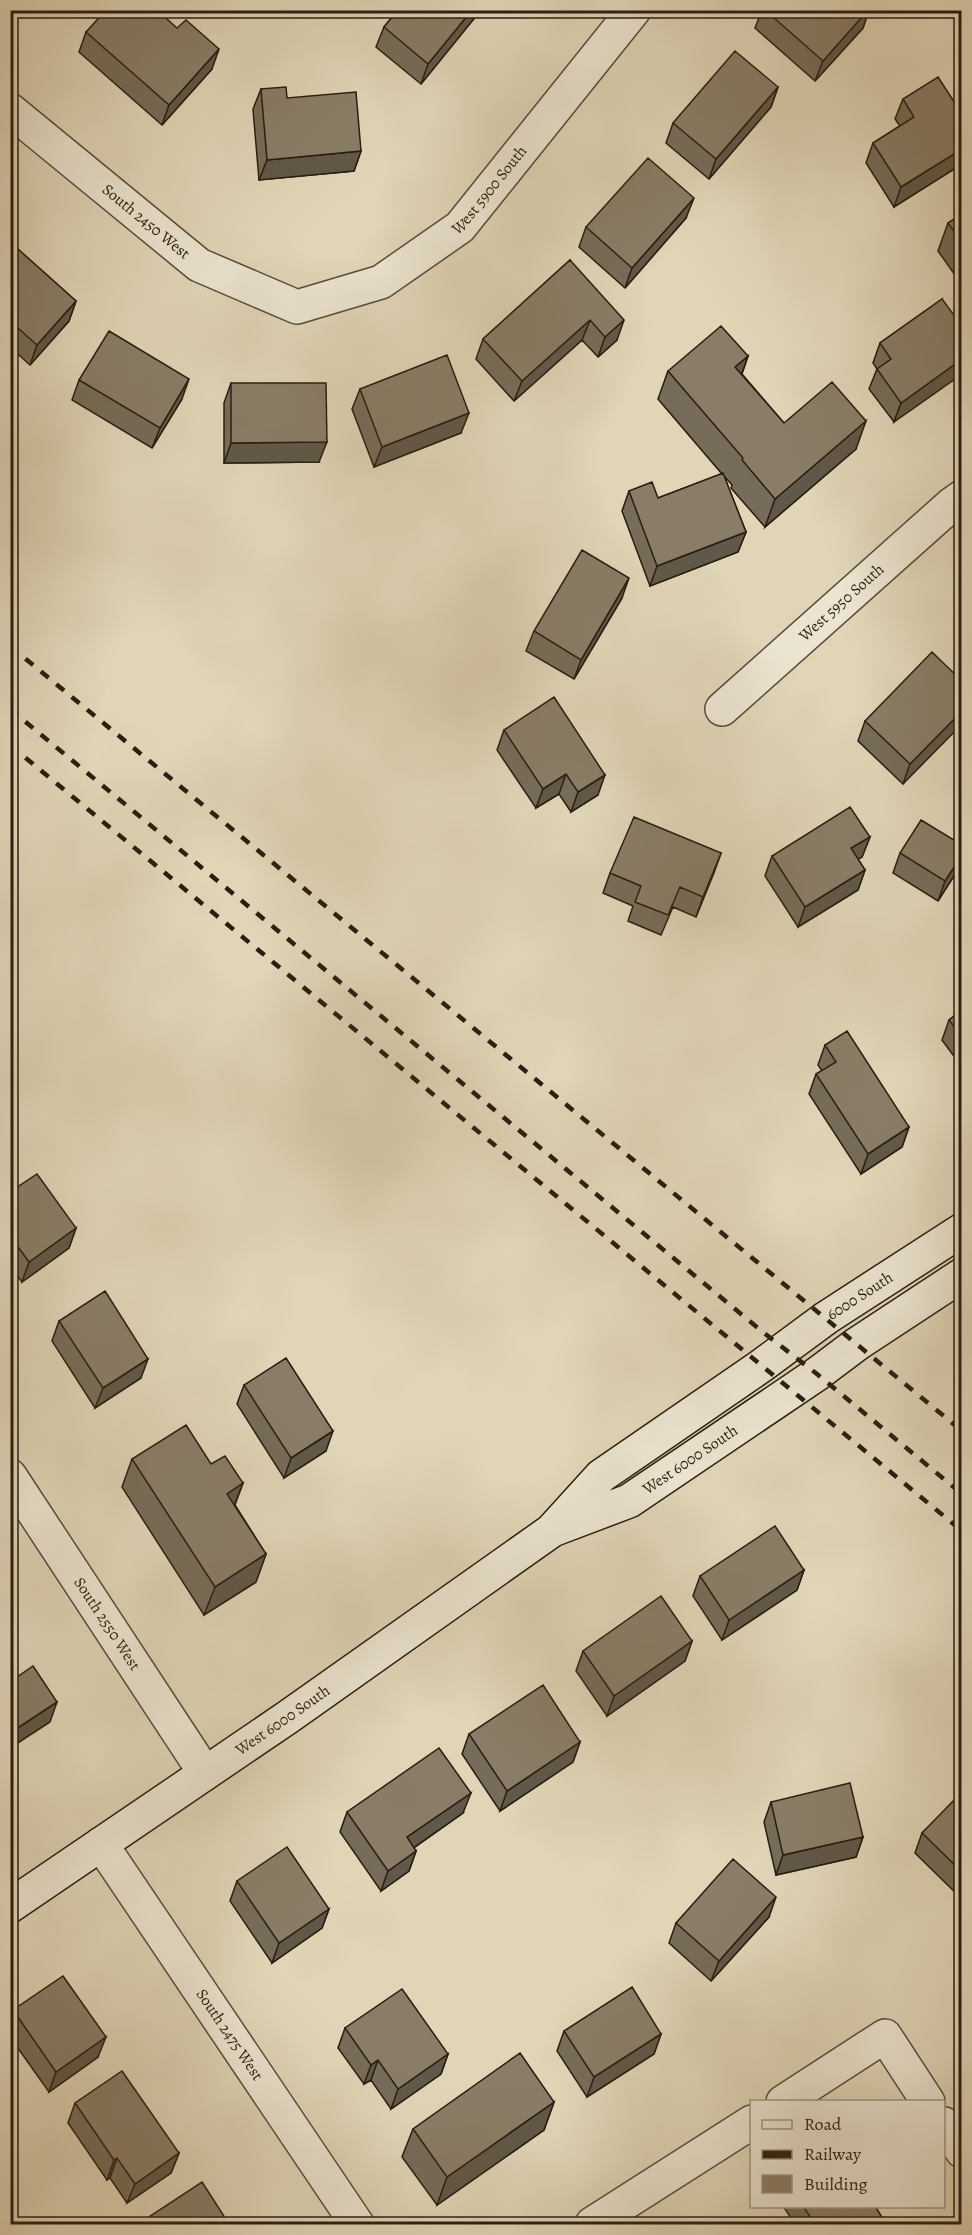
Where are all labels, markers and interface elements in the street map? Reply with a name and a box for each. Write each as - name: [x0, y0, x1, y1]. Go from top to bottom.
- street label: West 5900 South: [447, 141, 532, 241]
- street label: South 2450 West: [97, 179, 195, 264]
- street label: West 5950 South: [793, 558, 889, 647]
- street label: 6000 South: [823, 1266, 898, 1326]
- street label: West 6000 South: [637, 1419, 743, 1500]
- street label: South 2550 West: [68, 1573, 146, 1675]
- street label: West 6000 South: [230, 1679, 335, 1761]
- street label: South 2475 West: [191, 1985, 268, 2085]
- legend: [750, 2100, 945, 2208]
- text: Road: [804, 2112, 842, 2136]
- text: Railway: [804, 2142, 862, 2166]
- text: Building: [804, 2172, 868, 2196]

